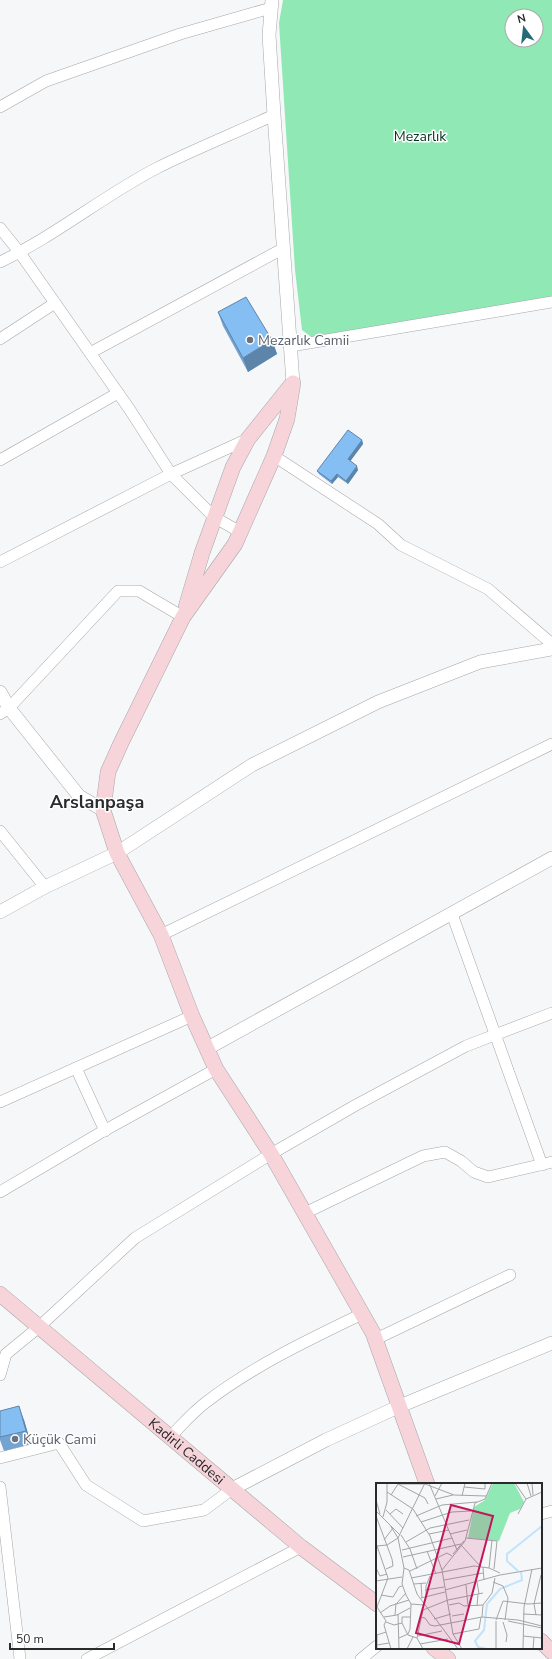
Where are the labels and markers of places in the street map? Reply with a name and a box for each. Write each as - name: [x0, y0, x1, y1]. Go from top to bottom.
- place label: Mezarlık Camii: [258, 331, 349, 350]
- marker: Mezarlık Camii: [245, 335, 255, 345]
- place label: Küçük Cami: [23, 1430, 96, 1449]
- marker: Küçük Cami: [10, 1434, 20, 1444]

